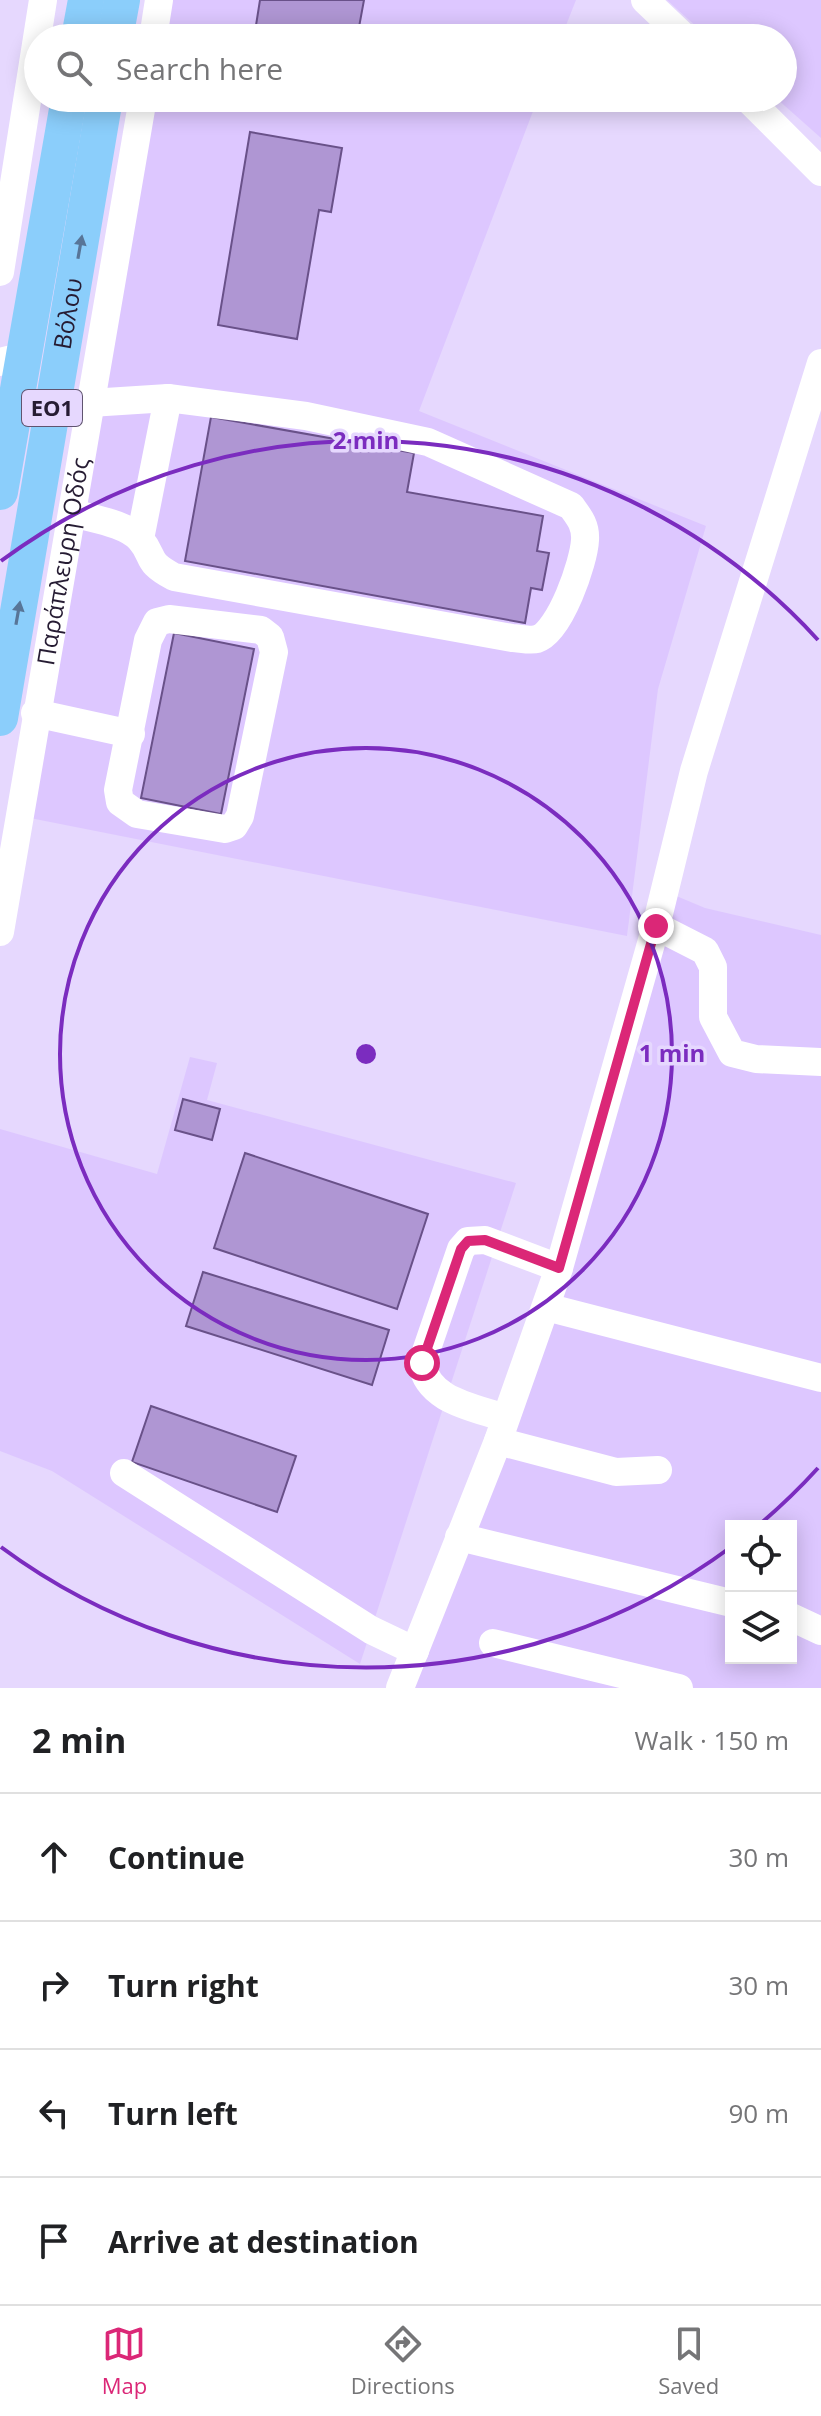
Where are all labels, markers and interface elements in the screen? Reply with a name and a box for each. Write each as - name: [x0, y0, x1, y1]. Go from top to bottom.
- search box: [24, 24, 797, 112]
- icon: search: [52, 46, 96, 90]
- text: Search here: [116, 48, 283, 89]
- one-way arrow: [74, 234, 86, 259]
- street label: Βόλου: [45, 275, 89, 352]
- road number: ΕΟ1: [22, 390, 82, 426]
- text: 2 min: [333, 423, 399, 456]
- street label: Παράπλευρη Οδός: [28, 455, 96, 668]
- one-way arrow: [12, 601, 24, 626]
- route end: [638, 908, 674, 944]
- text: 1 min: [639, 1036, 705, 1069]
- centre of rings: [352, 1040, 380, 1068]
- route start: [404, 1345, 440, 1381]
- map controls: [725, 1520, 797, 1664]
- button: locate: [725, 1520, 797, 1592]
- button: layers: [725, 1592, 797, 1664]
- text: 2 min: [32, 1717, 126, 1763]
- text: Walk · 150 m: [635, 1722, 789, 1758]
- icon: ahead: [32, 1835, 76, 1879]
- text: Continue: [108, 1837, 245, 1878]
- text: 30 m: [728, 1839, 789, 1875]
- icon: right: [32, 1963, 76, 2007]
- text: Turn right: [108, 1965, 259, 2006]
- text: 30 m: [728, 1967, 789, 2003]
- icon: left: [32, 2091, 76, 2135]
- text: Turn left: [108, 2093, 238, 2134]
- text: 90 m: [728, 2095, 789, 2131]
- icon: arrive: [32, 2219, 76, 2263]
- text: Arrive at destination: [108, 2221, 419, 2262]
- tab: Map: [102, 2322, 147, 2400]
- tab: Directions: [351, 2322, 455, 2400]
- tab: Saved: [658, 2322, 719, 2400]

